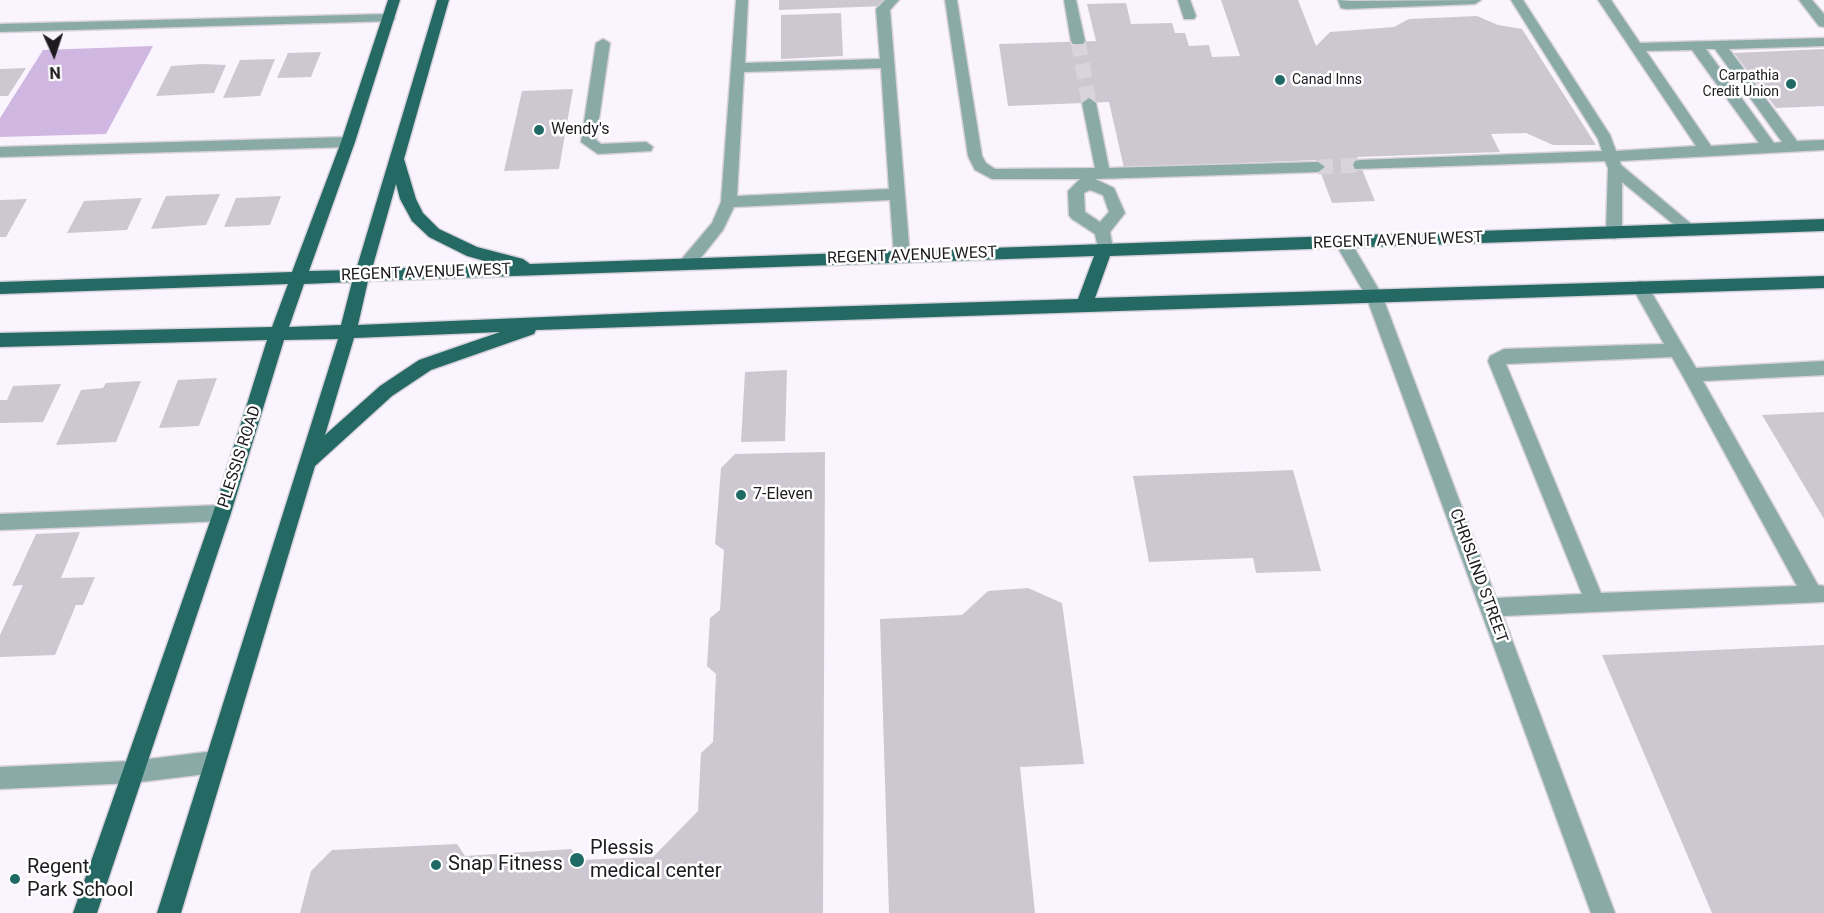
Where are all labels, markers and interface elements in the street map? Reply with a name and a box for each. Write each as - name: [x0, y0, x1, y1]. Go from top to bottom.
- north arrow: [24, 24, 84, 84]
- text: N: [49, 63, 61, 82]
- place label: Carpathia Credit Union: [1703, 68, 1779, 100]
- place label: Canad Inns: [1292, 72, 1362, 88]
- marker: Canad Inns: [1273, 73, 1287, 87]
- marker: Carpathia Credit Union: [1784, 77, 1798, 91]
- place label: Wendy's: [551, 120, 609, 140]
- marker: Wendy's: [532, 123, 546, 137]
- street label: REGENT AVENUE WEST: [1313, 228, 1483, 254]
- street label: REGENT AVENUE WEST: [827, 243, 997, 269]
- street label: REGENT AVENUE WEST: [341, 260, 511, 286]
- street label: PLESSIS ROAD: [214, 404, 266, 510]
- place label: 7-Eleven: [753, 485, 813, 505]
- marker: 7-Eleven: [734, 488, 748, 502]
- street label: CHRISLIND STREET: [1445, 506, 1511, 646]
- place label: Plessis medical center: [590, 837, 722, 884]
- marker: Plessis medical center: [568, 851, 586, 869]
- place label: Snap Fitness: [448, 853, 563, 877]
- place label: Regent Park School: [27, 856, 133, 903]
- marker: Snap Fitness: [429, 858, 443, 872]
- marker: Regent Park School: [8, 872, 22, 886]

